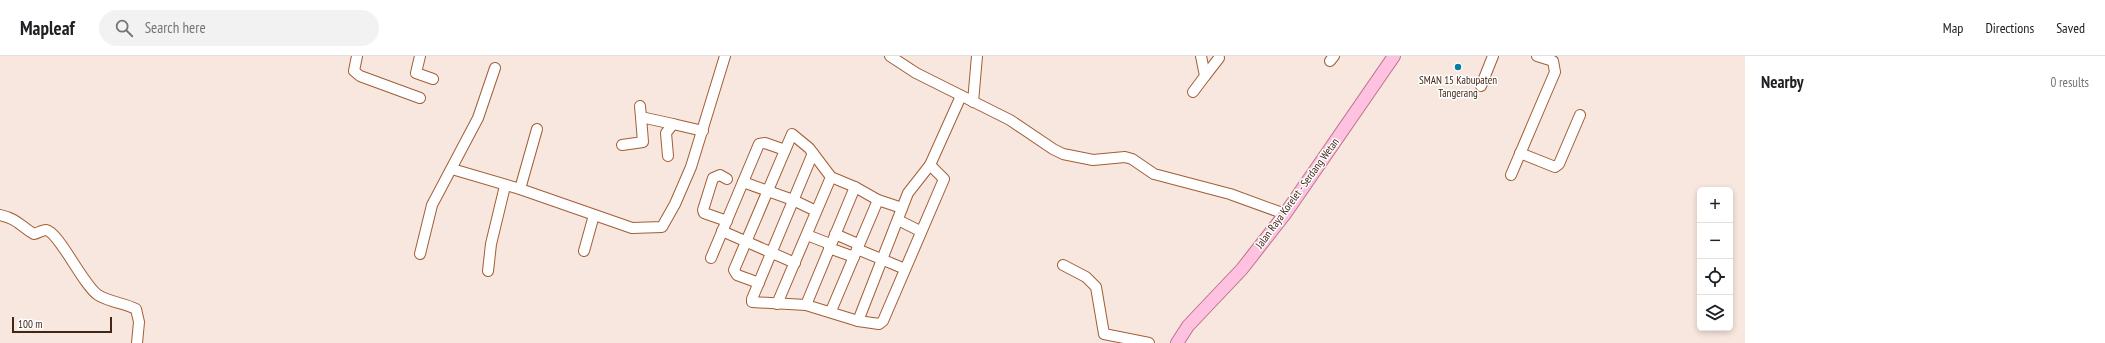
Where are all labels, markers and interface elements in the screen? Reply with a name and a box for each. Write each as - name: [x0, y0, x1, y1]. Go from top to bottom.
- search box: [99, 10, 379, 46]
- text: Mapleaf: [20, 16, 75, 40]
- icon: search: [113, 17, 135, 39]
- text: Search here: [145, 18, 206, 37]
- text: Map: [1943, 19, 1963, 37]
- text: Directions: [1985, 19, 2034, 37]
- text: Saved: [2056, 19, 2085, 37]
- marker: SMAN 15 Kabupaten Tangerang: [1453, 62, 1463, 72]
- text: Nearby: [1761, 71, 1804, 93]
- place label: SMAN 15 Kabupaten Tangerang: [1419, 73, 1497, 100]
- text: 0 results: [2050, 74, 2089, 91]
- street label: Jalan Raya Korelet - Serdang Wetan: [1252, 135, 1342, 252]
- map controls: [1697, 187, 1733, 331]
- button: +: [1697, 187, 1733, 223]
- button: −: [1697, 223, 1733, 259]
- button: locate: [1697, 259, 1733, 295]
- button: layers: [1697, 295, 1733, 331]
- scale bar: [12, 315, 112, 334]
- text: 100 m: [18, 317, 42, 331]

